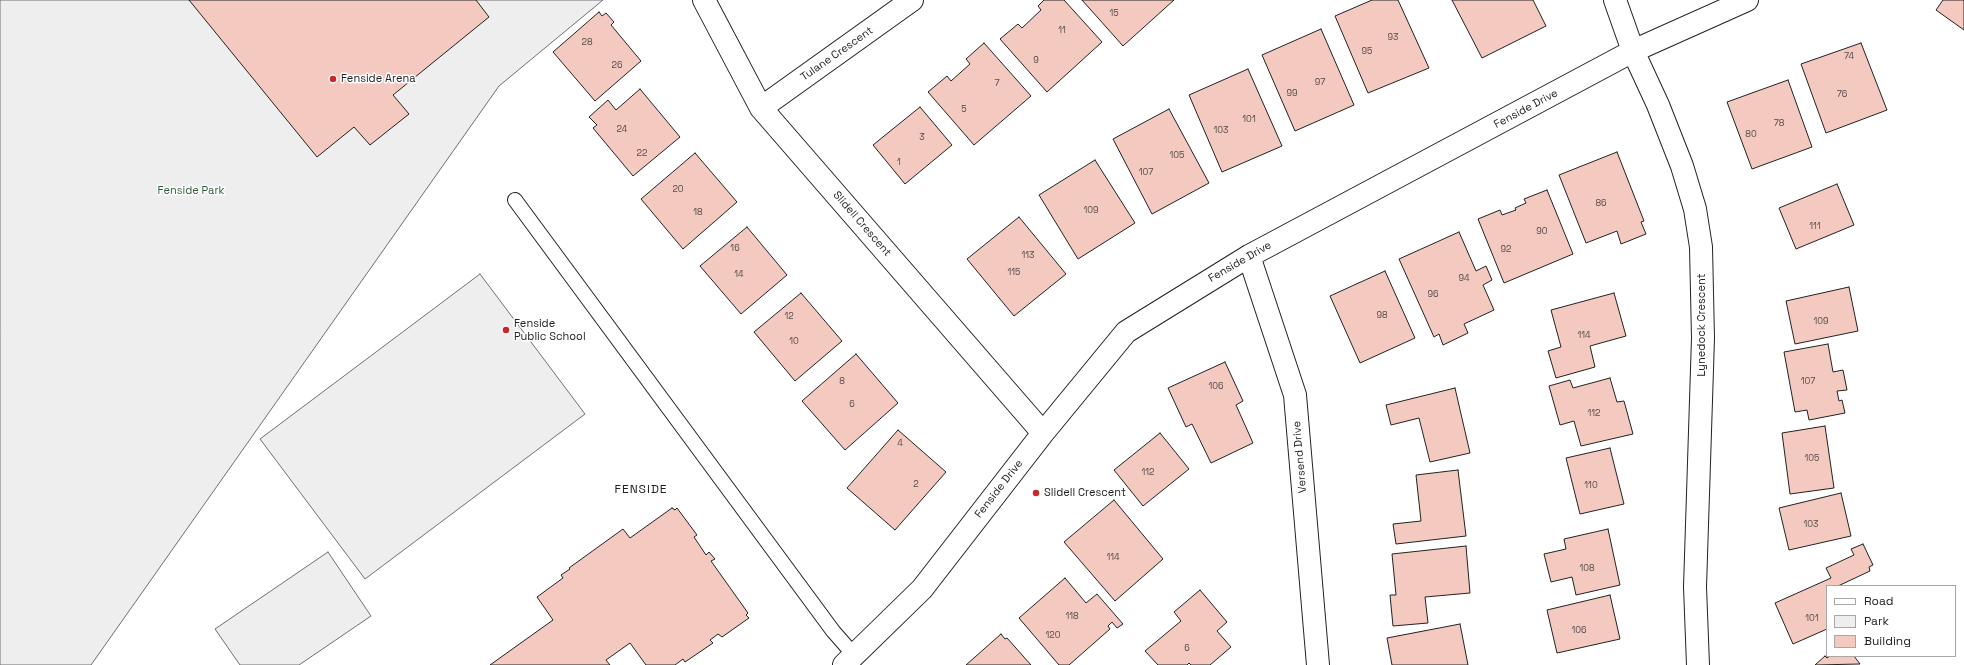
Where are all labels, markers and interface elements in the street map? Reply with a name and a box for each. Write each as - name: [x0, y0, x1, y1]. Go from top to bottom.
- house number: 15: [1109, 9, 1119, 19]
- street label: Tulane Crescent: [798, 24, 876, 84]
- house number: 11: [1058, 26, 1066, 36]
- house number: 93: [1388, 33, 1398, 43]
- house number: 28: [581, 38, 593, 48]
- house number: 95: [1362, 47, 1372, 57]
- house number: 74: [1844, 52, 1854, 62]
- house number: 9: [1033, 56, 1039, 66]
- house number: 26: [612, 61, 622, 71]
- place label: Fenside Arena: [341, 72, 416, 86]
- marker: Fenside Arena: [328, 74, 338, 84]
- house number: 97: [1315, 78, 1325, 88]
- house number: 7: [994, 79, 1000, 89]
- street label: Fenside Drive: [1492, 87, 1560, 131]
- house number: 99: [1286, 89, 1298, 99]
- house number: 76: [1837, 90, 1847, 100]
- house number: 5: [961, 105, 967, 115]
- house number: 101: [1242, 115, 1256, 125]
- house number: 78: [1774, 119, 1784, 129]
- house number: 24: [617, 125, 627, 135]
- house number: 103: [1214, 126, 1228, 136]
- house number: 80: [1745, 130, 1757, 140]
- house number: 3: [919, 133, 925, 143]
- house number: 22: [637, 149, 647, 159]
- house number: 105: [1170, 151, 1184, 161]
- house number: 1: [897, 158, 901, 168]
- house number: 107: [1139, 168, 1153, 178]
- park label: Fenside Park: [158, 184, 224, 198]
- house number: 20: [672, 185, 684, 195]
- street label: Slidell Crescent: [830, 189, 894, 259]
- house number: 86: [1595, 199, 1607, 209]
- house number: 109: [1083, 206, 1099, 216]
- house number: 18: [693, 208, 703, 218]
- house number: 111: [1809, 222, 1821, 232]
- house number: 90: [1536, 227, 1548, 237]
- street label: Fenside Drive: [1206, 239, 1274, 285]
- house number: 16: [730, 244, 740, 254]
- house number: 92: [1501, 245, 1511, 255]
- house number: 113: [1022, 251, 1034, 261]
- house number: 115: [1008, 268, 1020, 278]
- house number: 14: [734, 270, 744, 280]
- street label: Lynedock Crescent: [1695, 273, 1709, 377]
- house number: 94: [1458, 274, 1470, 284]
- house number: 96: [1427, 290, 1439, 300]
- house number: 98: [1376, 311, 1388, 321]
- house number: 12: [784, 312, 794, 322]
- place label: Fenside Public School: [514, 317, 586, 343]
- house number: 109: [1813, 317, 1829, 327]
- marker: Fenside Public School: [501, 325, 511, 335]
- house number: 114: [1577, 331, 1591, 341]
- house number: 10: [789, 337, 799, 347]
- house number: 8: [839, 377, 845, 387]
- house number: 107: [1801, 377, 1815, 387]
- house number: 106: [1208, 382, 1224, 392]
- house number: 6: [849, 400, 855, 410]
- house number: 112: [1588, 409, 1600, 419]
- street label: Versend Drive: [1290, 420, 1310, 494]
- house number: 4: [897, 439, 903, 449]
- house number: 105: [1805, 454, 1819, 464]
- street label: Fenside Drive: [972, 457, 1026, 521]
- house number: 112: [1142, 468, 1154, 478]
- house number: 2: [913, 480, 919, 490]
- house number: 110: [1584, 481, 1598, 491]
- district label: FENSIDE: [614, 483, 668, 497]
- place label: Slidell Crescent: [1044, 486, 1126, 500]
- marker: Slidell Crescent: [1031, 488, 1041, 498]
- house number: 103: [1804, 520, 1818, 530]
- house number: 114: [1106, 553, 1120, 563]
- house number: 108: [1579, 564, 1595, 574]
- legend: [1826, 585, 1956, 657]
- text: Road: [1864, 593, 1893, 609]
- house number: 118: [1065, 612, 1079, 622]
- text: Park: [1864, 613, 1889, 629]
- house number: 101: [1805, 614, 1819, 624]
- house number: 106: [1571, 626, 1587, 636]
- house number: 120: [1046, 631, 1060, 641]
- text: Building: [1864, 633, 1911, 649]
- house number: 6: [1184, 644, 1190, 654]

